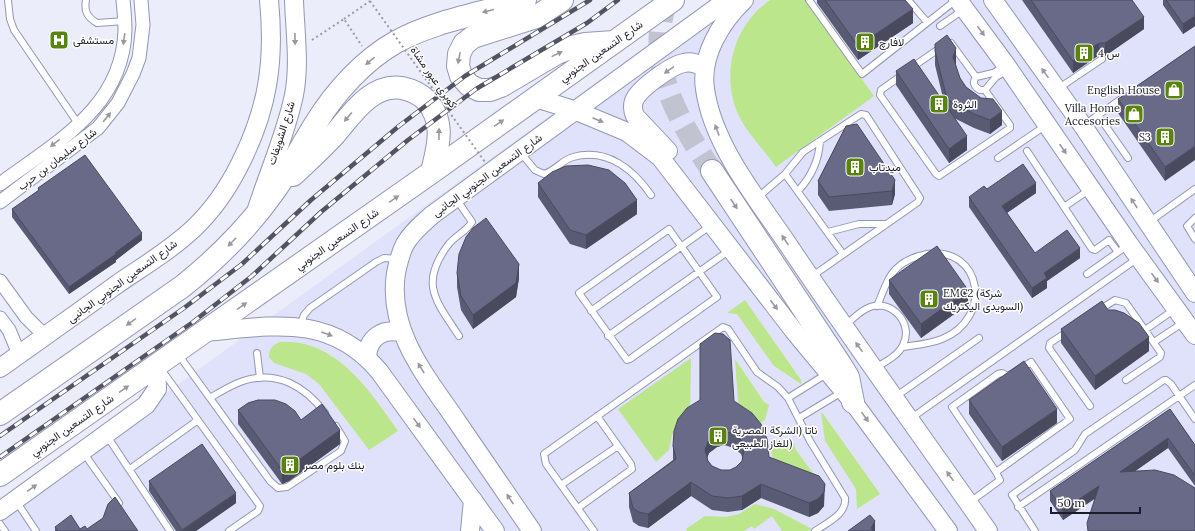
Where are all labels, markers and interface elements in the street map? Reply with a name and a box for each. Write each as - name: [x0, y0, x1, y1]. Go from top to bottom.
- one-way arrow: [482, 9, 494, 15]
- street label: شارع التسعين الجنوبي: [557, 17, 647, 87]
- one-way arrow: [977, 26, 985, 37]
- hospital icon: مستشفى: [48, 29, 70, 51]
- building icon: لافارﭺ: [854, 31, 876, 53]
- place label: مستشفى: [73, 33, 114, 47]
- one-way arrow: [121, 33, 127, 45]
- one-way arrow: [292, 33, 299, 45]
- place label: لافارﭺ: [879, 35, 904, 50]
- building icon: س 4: [1073, 42, 1095, 64]
- street label: كوبري عبور مشاة: [405, 43, 460, 112]
- place label: س 4: [1098, 46, 1120, 60]
- one-way arrow: [552, 51, 563, 57]
- one-way arrow: [456, 52, 462, 64]
- one-way arrow: [364, 57, 375, 66]
- one-way arrow: [664, 66, 674, 74]
- one-way arrow: [1041, 67, 1049, 78]
- shop icon: English House: [1163, 79, 1185, 101]
- place label: English House: [1087, 83, 1160, 97]
- building icon: الثروة: [928, 93, 950, 115]
- place label: الثروة: [953, 97, 977, 111]
- street label: شارع الشويفات: [264, 99, 299, 167]
- place label: Villa Home Accesories: [1064, 101, 1120, 128]
- shop icon: Villa Home Accesories: [1123, 103, 1145, 125]
- one-way arrow: [103, 112, 112, 123]
- one-way arrow: [344, 112, 353, 123]
- one-way arrow: [593, 118, 605, 124]
- one-way arrow: [494, 119, 505, 127]
- one-way arrow: [713, 123, 719, 135]
- street label: شارع سليمان بن حرب: [15, 125, 100, 194]
- building icon: S3: [1154, 126, 1176, 148]
- one-way arrow: [436, 127, 442, 140]
- street label: شارع التسعين الجنوبي الجانبى: [429, 130, 547, 222]
- place label: S3: [1139, 130, 1151, 144]
- one-way arrow: [50, 139, 61, 147]
- one-way arrow: [1059, 144, 1067, 155]
- building icon: ميدتاب: [844, 156, 866, 178]
- place label: ميدتاب: [869, 160, 901, 174]
- one-way arrow: [388, 195, 399, 203]
- one-way arrow: [730, 198, 738, 209]
- one-way arrow: [1130, 198, 1138, 208]
- street label: شارع التسعين الجنوبي: [293, 205, 383, 275]
- one-way arrow: [781, 235, 789, 245]
- street label: شارع التسعين الجنوبي الجانبى: [64, 236, 182, 328]
- one-way arrow: [227, 237, 237, 247]
- one-way arrow: [1151, 273, 1159, 284]
- place label: EMC2 (شركة السويدى اليكتريك): [943, 286, 1023, 314]
- building icon: EMC2 (شركة السويدى اليكتريك): [918, 288, 940, 310]
- one-way arrow: [770, 300, 778, 311]
- one-way arrow: [236, 302, 247, 310]
- one-way arrow: [125, 318, 136, 326]
- one-way arrow: [321, 331, 333, 337]
- one-way arrow: [855, 341, 863, 352]
- one-way arrow: [418, 362, 425, 374]
- one-way arrow: [118, 385, 129, 393]
- street label: شارع التسعين الجنوبي: [28, 391, 118, 461]
- one-way arrow: [861, 412, 869, 423]
- one-way arrow: [413, 418, 421, 429]
- place label: ناتا (الشركة المصرية للغاز الطبيعى): [732, 423, 817, 451]
- building icon: ناتا (الشركة المصرية للغاز الطبيعى): [707, 425, 729, 447]
- building icon: بنك بلوم مصر: [279, 454, 301, 476]
- place label: بنك بلوم مصر: [303, 458, 365, 473]
- one-way arrow: [945, 471, 954, 482]
- one-way arrow: [27, 484, 37, 492]
- scale bar: [1051, 489, 1140, 515]
- one-way arrow: [506, 494, 514, 504]
- text: 50 m: [1057, 495, 1085, 510]

